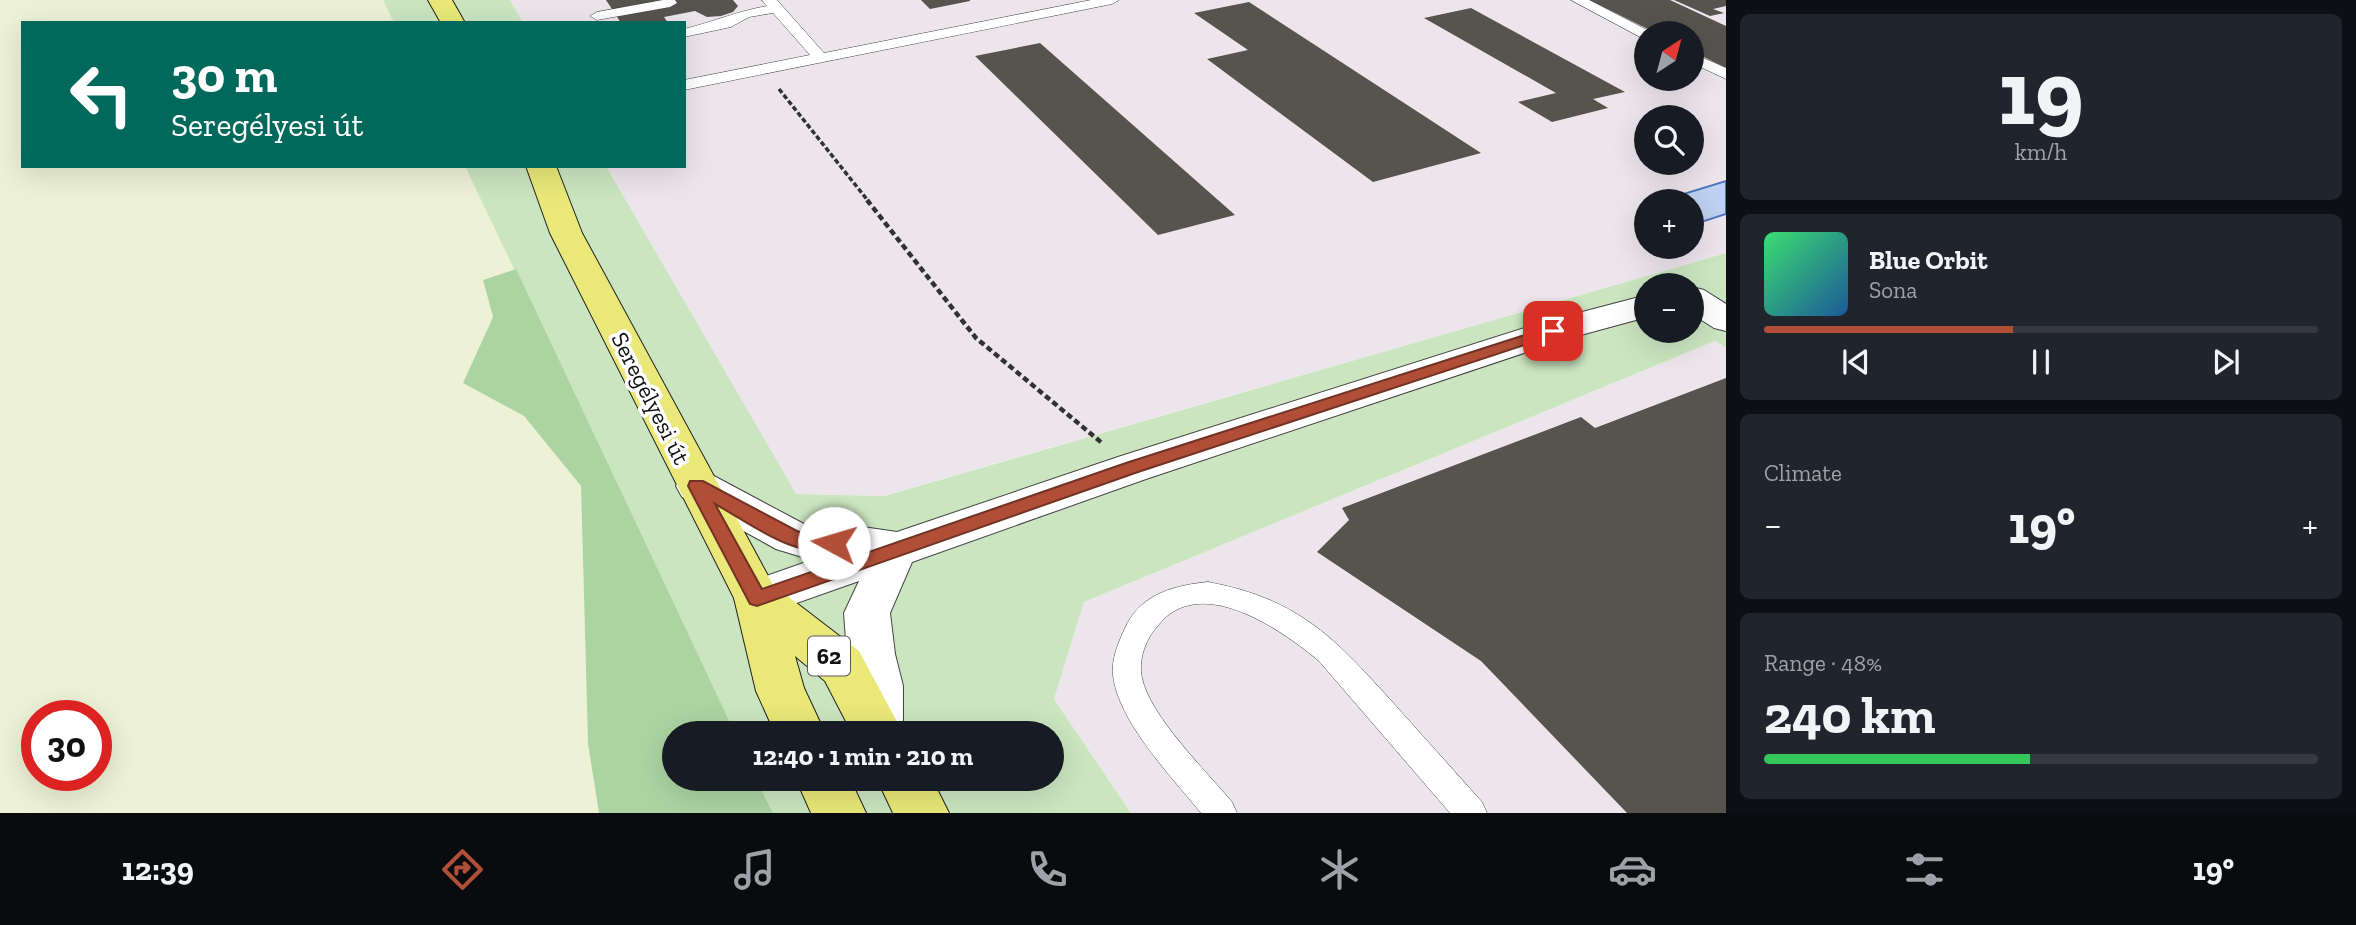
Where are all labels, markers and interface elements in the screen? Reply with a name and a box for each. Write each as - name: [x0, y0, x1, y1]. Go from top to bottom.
- north arrow: [1634, 21, 1704, 91]
- map controls: [1634, 21, 1704, 343]
- text: 19: [1998, 38, 2084, 147]
- text: 30 m: [171, 46, 277, 105]
- icon: left: [56, 49, 147, 140]
- button: search: [1634, 105, 1704, 175]
- text: Seregélyesi út: [171, 106, 363, 144]
- text: km/h: [2015, 138, 2067, 166]
- button: +: [1634, 189, 1704, 259]
- text: Blue Orbit: [1869, 244, 1988, 276]
- button: −: [1634, 273, 1704, 343]
- text: Sona: [1869, 276, 1917, 304]
- pin: [1523, 301, 1583, 361]
- icon: arrive: [1534, 312, 1572, 350]
- street label: Seregélyesi út: [605, 327, 697, 469]
- icon: previous: [1837, 343, 1875, 381]
- icon: pause: [2022, 343, 2060, 381]
- icon: next: [2207, 343, 2245, 381]
- text: Climate: [1764, 459, 1842, 487]
- text: 19°: [2008, 494, 2075, 556]
- text: −: [1764, 502, 1782, 548]
- text: +: [2302, 502, 2318, 548]
- position arrow: [797, 506, 871, 580]
- road number: 62: [808, 636, 850, 676]
- text: Range · 48%: [1764, 649, 1882, 677]
- text: 240 km: [1764, 684, 1936, 746]
- speed limit sign: 30: [21, 700, 112, 791]
- text: 12:40 · 1 min · 210 m: [753, 740, 973, 772]
- icon: directions: [438, 845, 487, 894]
- icon: music: [730, 845, 779, 894]
- icon: phone: [1023, 845, 1072, 894]
- icon: climate: [1315, 845, 1364, 894]
- icon: car: [1608, 845, 1657, 894]
- icon: filters: [1900, 845, 1949, 894]
- text: 12:39: [122, 850, 194, 888]
- text: 19°: [2193, 850, 2234, 888]

